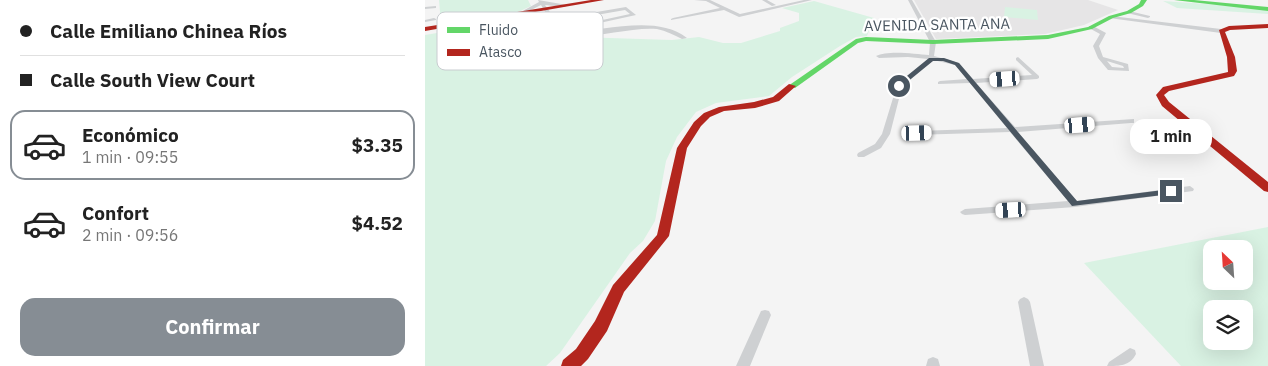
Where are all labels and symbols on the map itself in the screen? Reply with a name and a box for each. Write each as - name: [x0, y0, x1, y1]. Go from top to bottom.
- legend: [437, 12, 603, 70]
- street label: AVENIDA SANTA ANA: [864, 14, 1011, 35]
- text: Fluido: [479, 21, 518, 39]
- text: Atasco: [479, 43, 522, 61]
- car: [989, 70, 1020, 88]
- route start: [888, 75, 910, 97]
- car: [1064, 116, 1095, 134]
- callout: 1 min: [1130, 119, 1212, 154]
- car: [901, 125, 932, 141]
- route end: [1160, 180, 1182, 202]
- car: [995, 202, 1026, 218]
- north arrow: [1203, 240, 1253, 290]

